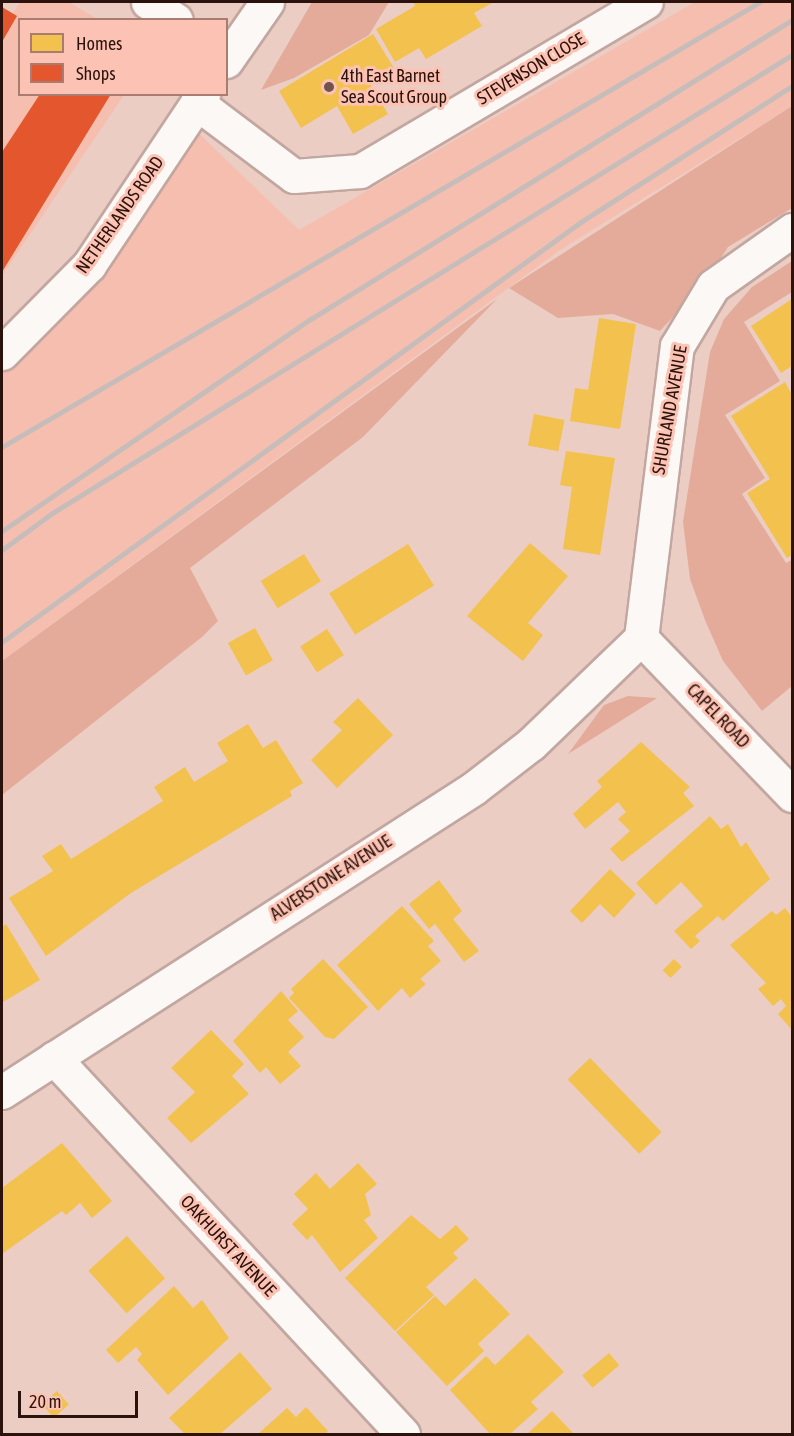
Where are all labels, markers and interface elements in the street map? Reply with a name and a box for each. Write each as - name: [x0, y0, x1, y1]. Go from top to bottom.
- legend: [18, 18, 228, 96]
- street label: STEVENSON CLOSE: [473, 28, 589, 110]
- text: Homes: [76, 33, 122, 54]
- text: Shops: [76, 63, 116, 84]
- place label: 4th East Barnet Sea Scout Group: [341, 66, 447, 109]
- marker: 4th East Barnet Sea Scout Group: [322, 80, 336, 94]
- street label: NETHERLANDS ROAD: [72, 152, 168, 278]
- street label: SHURLAND AVENUE: [648, 344, 692, 476]
- street label: CAPEL ROAD: [682, 679, 754, 753]
- street label: ALVERSTONE AVENUE: [266, 831, 396, 925]
- street label: OAKHURST AVENUE: [176, 1191, 280, 1301]
- scale bar: [21, 1379, 141, 1417]
- text: 20 m: [29, 1391, 61, 1412]

